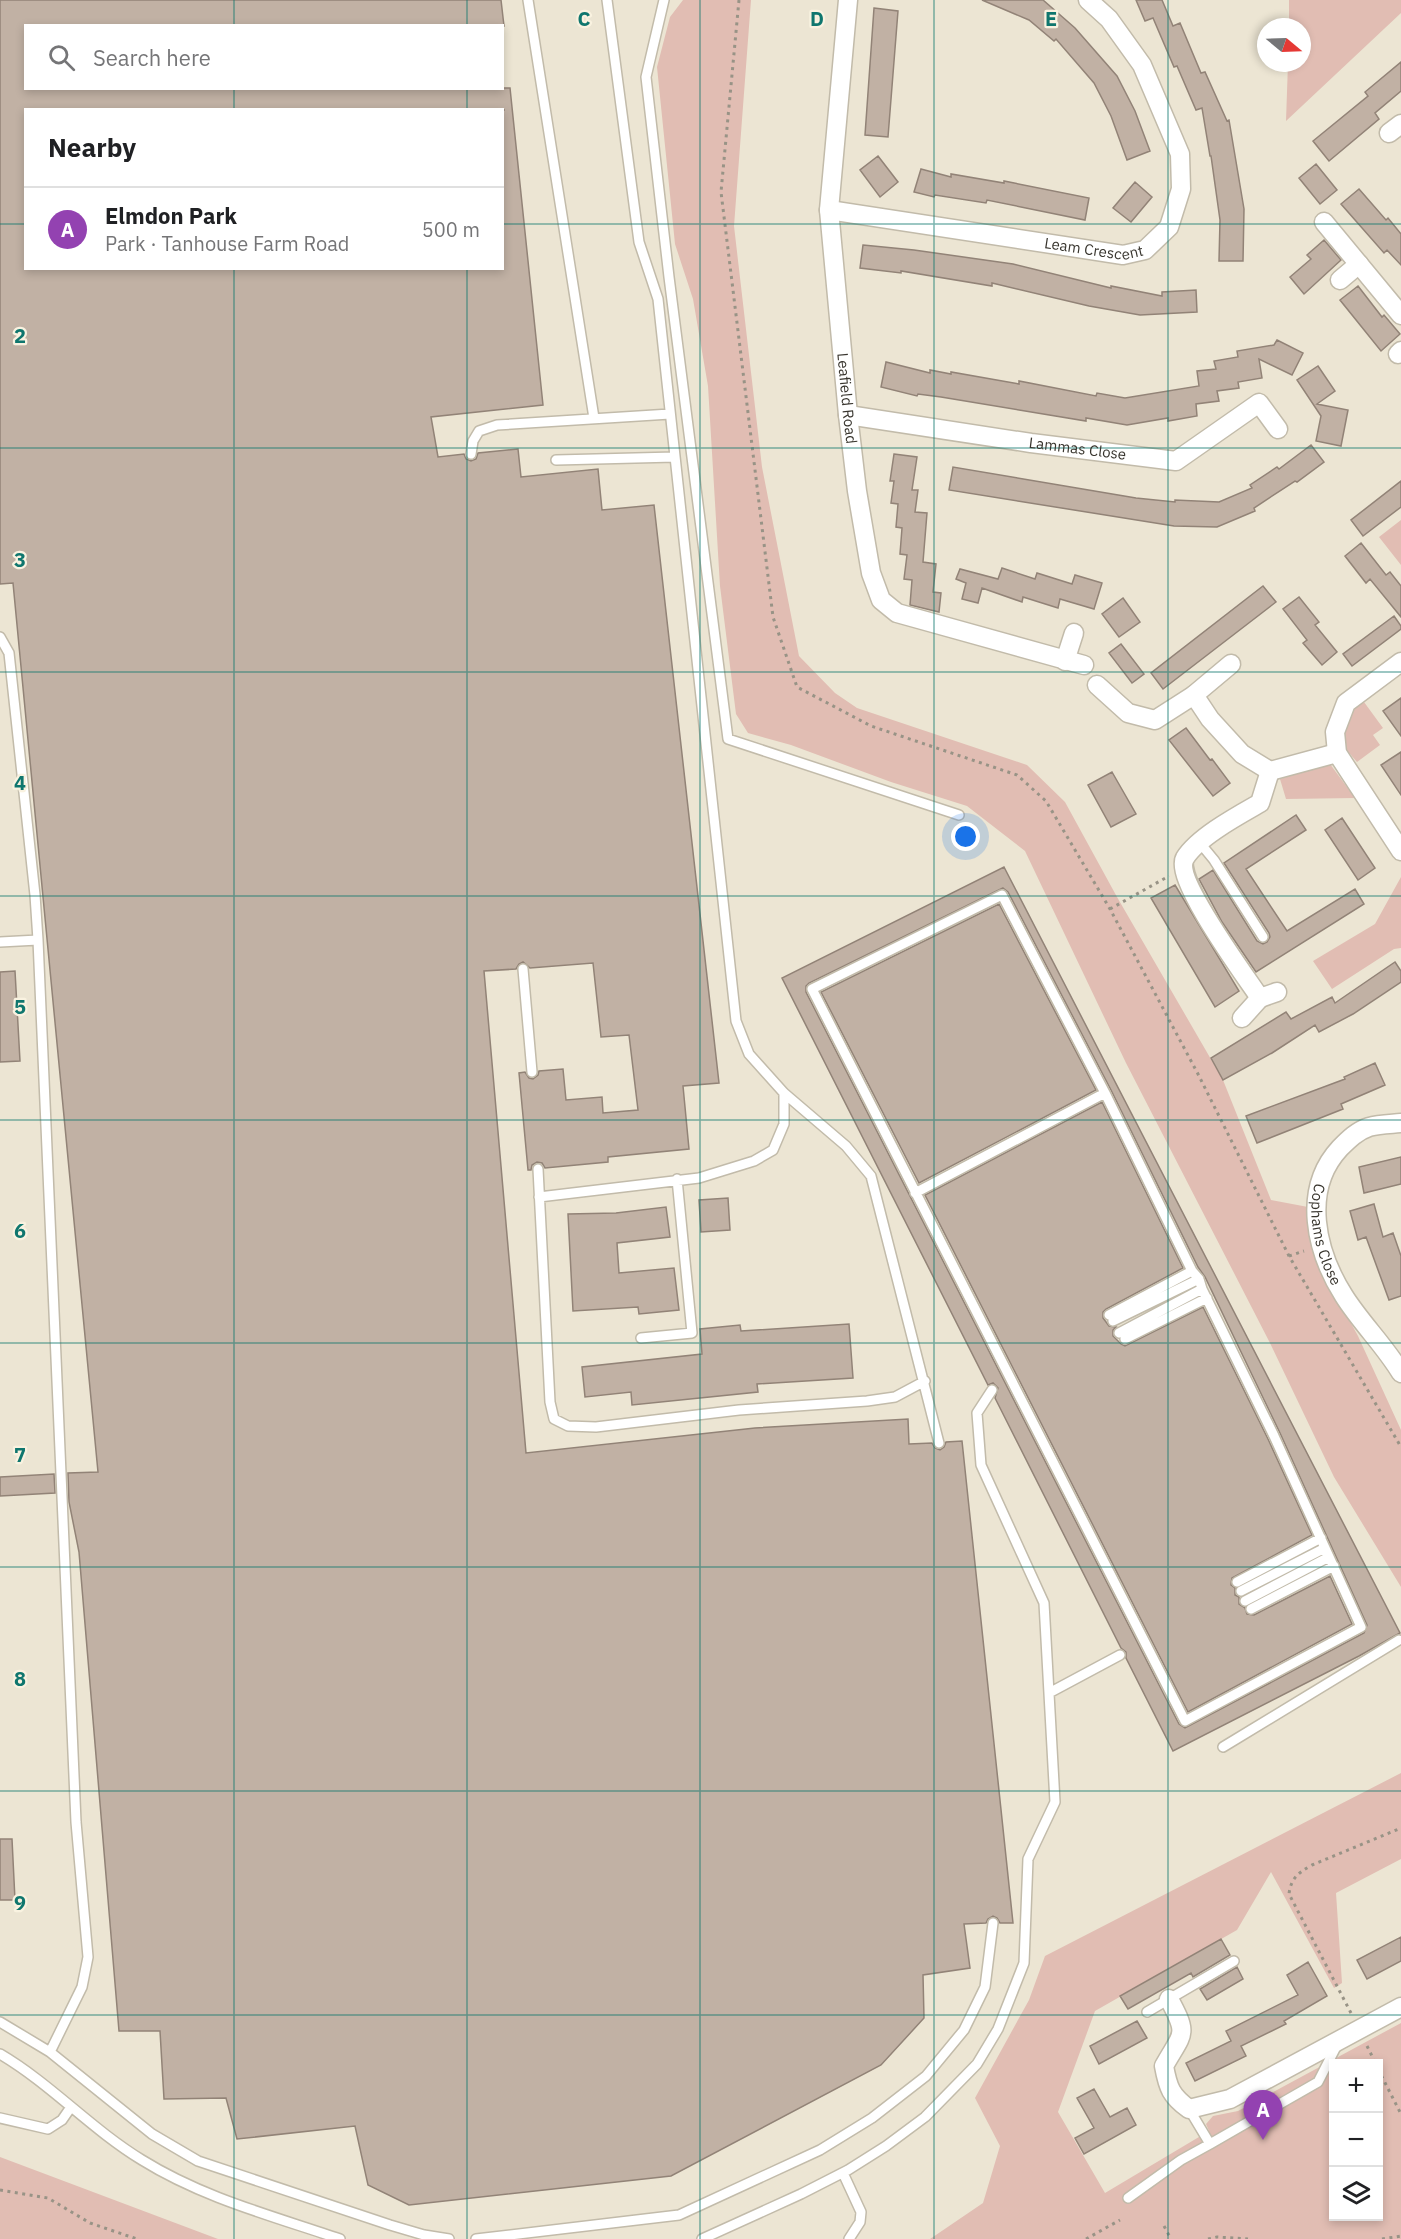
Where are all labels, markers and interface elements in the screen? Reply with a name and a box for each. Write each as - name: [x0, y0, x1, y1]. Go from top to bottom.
- text: C: [577, 5, 591, 32]
- text: D: [810, 5, 824, 32]
- text: E: [1045, 5, 1057, 32]
- north arrow: [1257, 18, 1311, 72]
- search box: [24, 24, 504, 90]
- icon: search: [45, 41, 78, 74]
- text: Search here: [93, 43, 211, 72]
- text: Nearby: [48, 130, 136, 164]
- text: Elmdon Park: [105, 201, 237, 230]
- text: A: [61, 216, 74, 243]
- text: 500 m: [422, 216, 480, 243]
- text: Park · Tanhouse Farm Road: [105, 230, 349, 257]
- street label: Leam Crescent: [1043, 233, 1145, 264]
- text: 2: [14, 322, 26, 349]
- street label: Leafield Road: [833, 352, 861, 445]
- street label: Lammas Close: [1028, 433, 1127, 464]
- text: 3: [14, 546, 26, 573]
- text: 4: [14, 769, 26, 796]
- your location: [951, 822, 980, 851]
- text: 5: [14, 993, 26, 1020]
- street label: Cophams Close: [1307, 1182, 1346, 1288]
- text: 6: [14, 1217, 26, 1244]
- text: 7: [14, 1441, 26, 1468]
- text: 8: [14, 1665, 26, 1692]
- text: 9: [14, 1889, 26, 1916]
- map controls: [1329, 2059, 1383, 2221]
- button: +: [1329, 2059, 1383, 2113]
- pin: A: [1244, 2090, 1282, 2140]
- button: −: [1329, 2113, 1383, 2167]
- button: layers: [1329, 2167, 1383, 2221]

